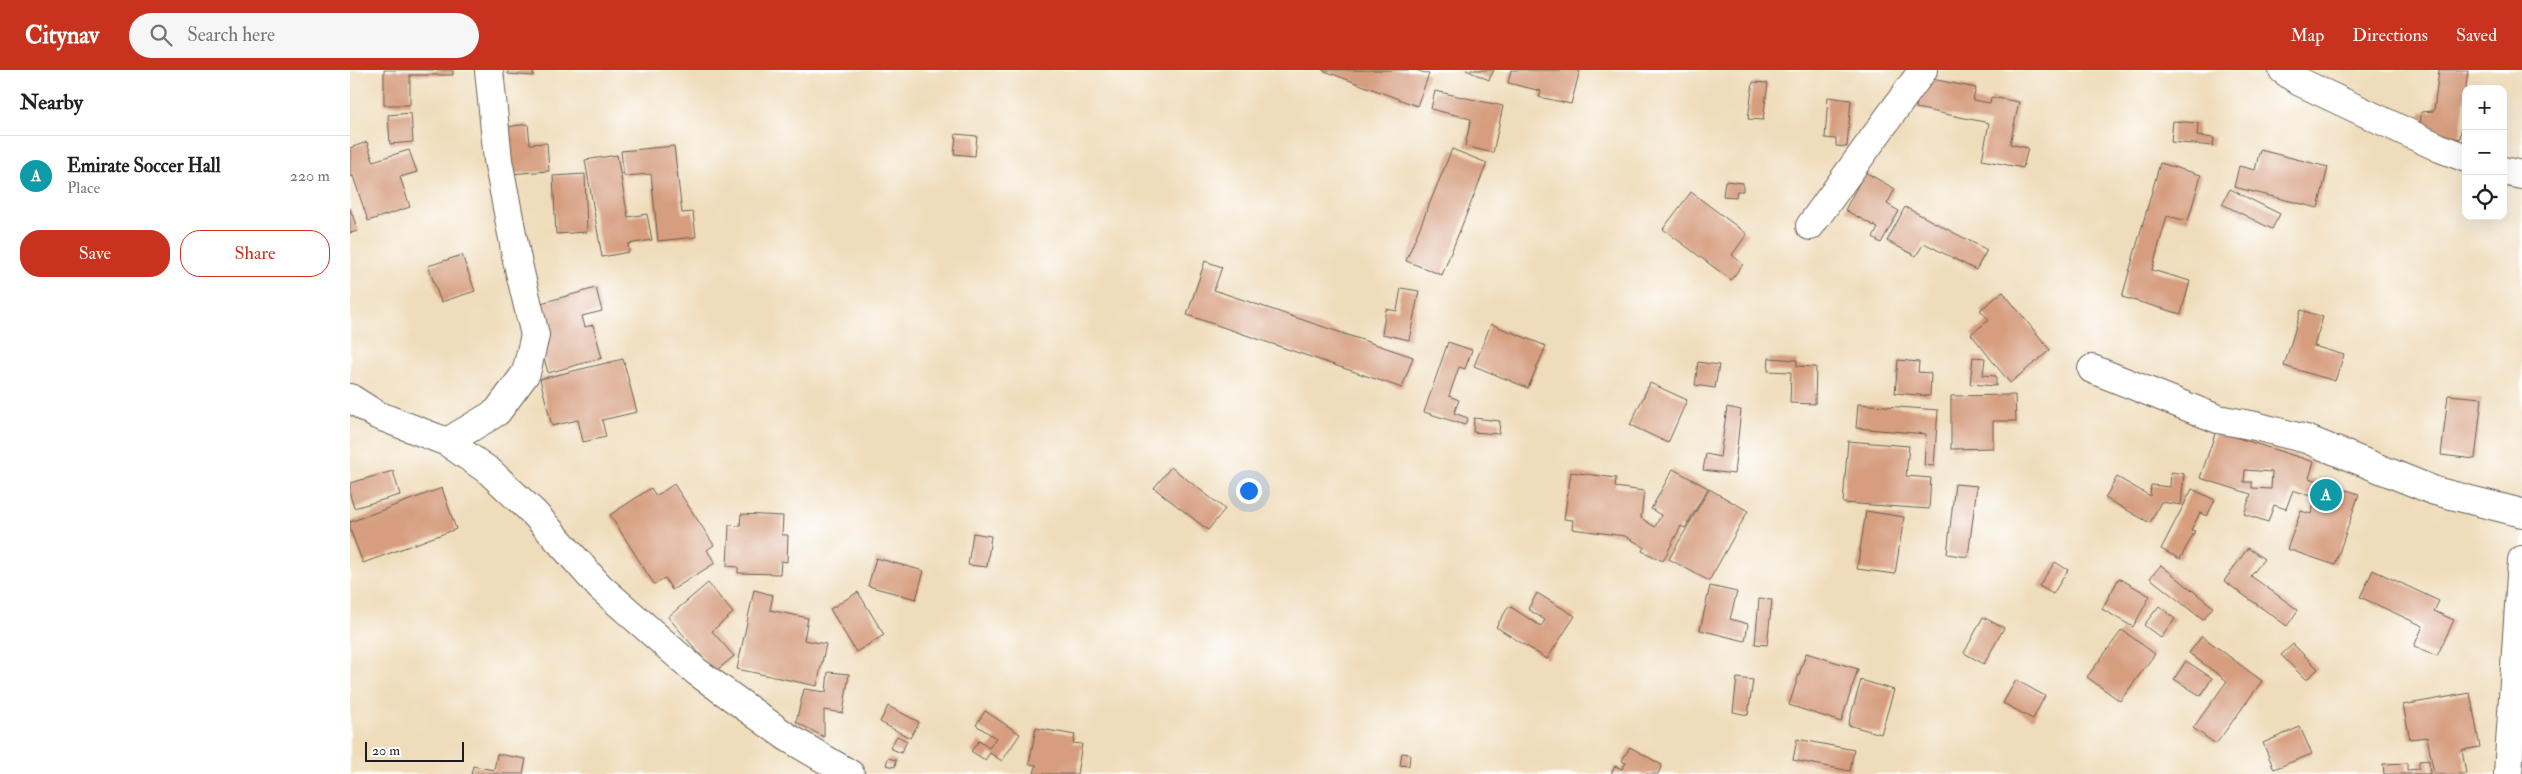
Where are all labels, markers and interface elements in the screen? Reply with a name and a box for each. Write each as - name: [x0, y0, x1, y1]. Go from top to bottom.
- search box: [129, 13, 479, 58]
- text: Citynav: [25, 20, 99, 51]
- icon: search: [147, 21, 175, 49]
- text: Search here: [187, 23, 275, 47]
- text: Map: [2291, 24, 2324, 47]
- text: Directions: [2352, 24, 2428, 47]
- text: Saved: [2456, 24, 2497, 47]
- map controls: [2462, 85, 2507, 220]
- button: +: [2462, 85, 2507, 130]
- text: Nearby: [20, 89, 83, 116]
- button: −: [2462, 130, 2507, 175]
- text: Emirate Soccer Hall: [67, 154, 221, 178]
- text: A: [31, 166, 41, 186]
- text: 220 m: [290, 166, 330, 186]
- button: locate: [2462, 175, 2507, 220]
- text: Place: [67, 178, 100, 198]
- button: Save: [20, 230, 170, 277]
- button: Share: [180, 230, 330, 277]
- pin: A: [2310, 476, 2342, 514]
- your location: [1236, 478, 1262, 504]
- scale bar: [365, 739, 464, 762]
- text: 20 m: [372, 742, 400, 759]

